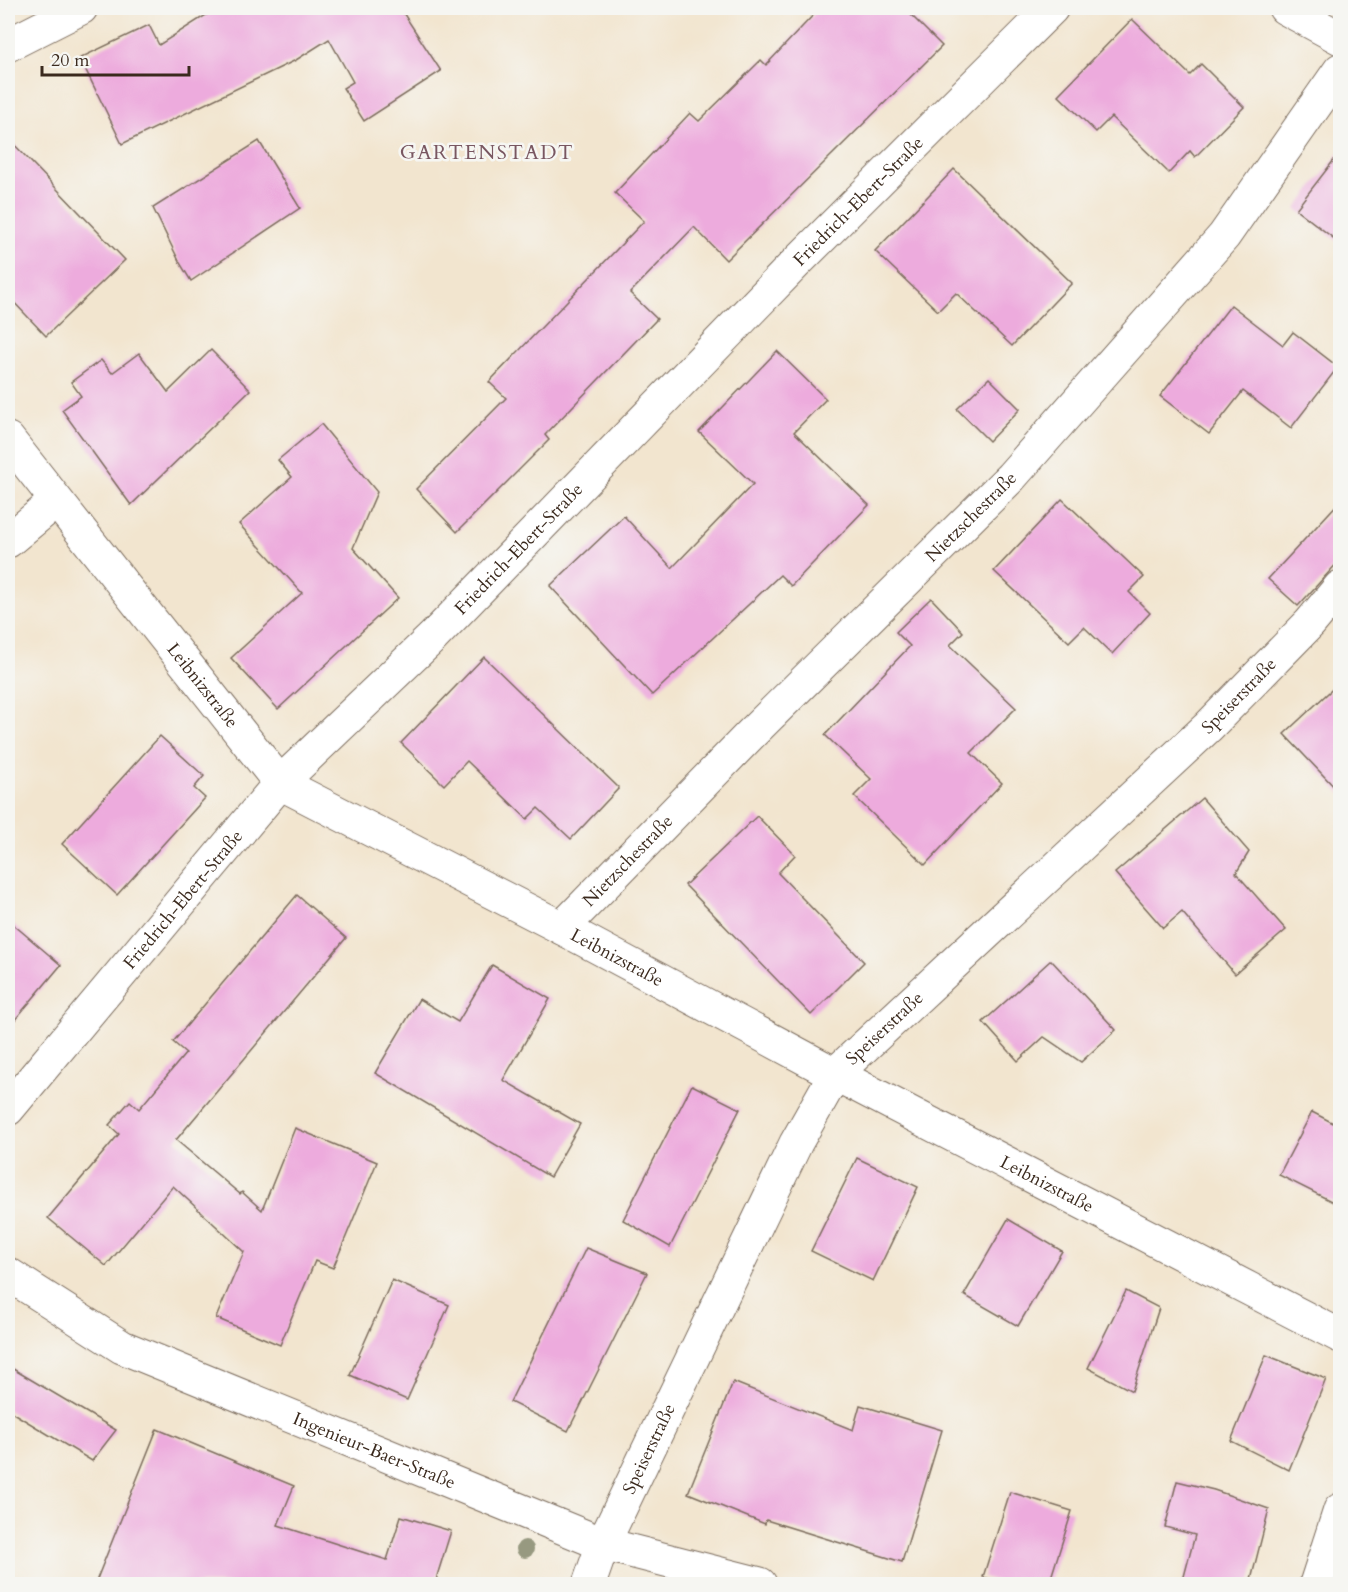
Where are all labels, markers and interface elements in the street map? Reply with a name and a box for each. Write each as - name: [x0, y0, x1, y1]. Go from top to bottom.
- scale bar: [42, 39, 189, 77]
- text: 20 m: [51, 48, 90, 73]
- street label: Friedrich-Ebert-Straße: [787, 131, 929, 272]
- district label: GARTENSTADT: [400, 139, 574, 166]
- street label: Nietzschestraße: [920, 466, 1022, 568]
- street label: Friedrich-Ebert-Straße: [449, 477, 588, 620]
- street label: Leibnizstraße: [161, 637, 244, 733]
- street label: Speiserstraße: [1196, 652, 1282, 740]
- street label: Nietzschestraße: [577, 809, 678, 912]
- street label: Friedrich-Ebert-Straße: [117, 824, 248, 974]
- street label: Leibnizstraße: [566, 922, 668, 993]
- street label: Speiserstraße: [840, 986, 929, 1071]
- street label: Leibnizstraße: [996, 1149, 1098, 1219]
- street label: Speiserstraße: [616, 1399, 681, 1498]
- street label: Ingenieur-Baer-Straße: [289, 1406, 459, 1495]

